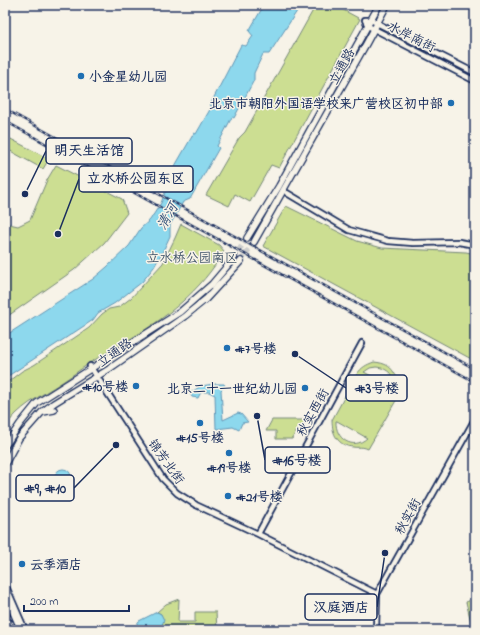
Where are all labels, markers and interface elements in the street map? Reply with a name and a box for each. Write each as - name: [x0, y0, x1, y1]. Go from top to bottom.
- street label: 水岸南街: [384, 17, 439, 58]
- street label: 立通路: [325, 45, 360, 88]
- place label: 小金星幼儿园: [89, 68, 167, 87]
- marker: 小金星幼儿园: [76, 71, 86, 81]
- place label: 北京市朝阳外国语学校来广营校区初中部: [209, 95, 443, 114]
- marker: 北京市朝阳外国语学校来广营校区初中部: [446, 98, 456, 108]
- callout: 明天生活馆: [46, 138, 132, 164]
- text: 明天生活馆: [54, 141, 124, 162]
- callout: 立水桥公园东区: [79, 166, 193, 192]
- text: 立水桥公园东区: [87, 169, 185, 190]
- water label: 清河: [152, 198, 185, 234]
- park label: 立水桥公园南区: [146, 249, 238, 268]
- street label: 立通路: [93, 334, 136, 372]
- place label: #7号楼: [234, 340, 276, 359]
- marker: #7号楼: [222, 343, 232, 353]
- callout: #3号楼: [346, 375, 407, 401]
- place label: #10号楼: [81, 378, 128, 397]
- text: #3号楼: [354, 379, 399, 400]
- place label: 北京二十一世纪幼儿园: [167, 380, 297, 399]
- marker: #10号楼: [131, 381, 141, 391]
- marker: 北京二十一世纪幼儿园: [300, 383, 310, 393]
- street label: 秋实西街: [292, 385, 334, 440]
- marker: #15号楼: [195, 418, 205, 428]
- place label: #15号楼: [175, 429, 224, 448]
- street label: 锦芳北街: [143, 435, 189, 489]
- callout: #16号楼: [265, 447, 330, 473]
- marker: #19号楼: [224, 448, 234, 458]
- text: #16号楼: [271, 451, 322, 472]
- place label: #19号楼: [206, 459, 251, 478]
- callout: #9, #10: [16, 475, 74, 501]
- text: #9, #10: [23, 479, 66, 500]
- place label: #21号楼: [235, 488, 283, 507]
- marker: #21号楼: [223, 491, 233, 501]
- street label: 秋实街: [391, 495, 426, 538]
- place label: 云季酒店: [30, 556, 82, 575]
- marker: 云季酒店: [17, 559, 27, 569]
- scale bar: [24, 587, 129, 613]
- text: 200 m: [30, 593, 59, 611]
- callout: 汉庭酒店: [305, 594, 377, 620]
- text: 汉庭酒店: [313, 598, 369, 619]

